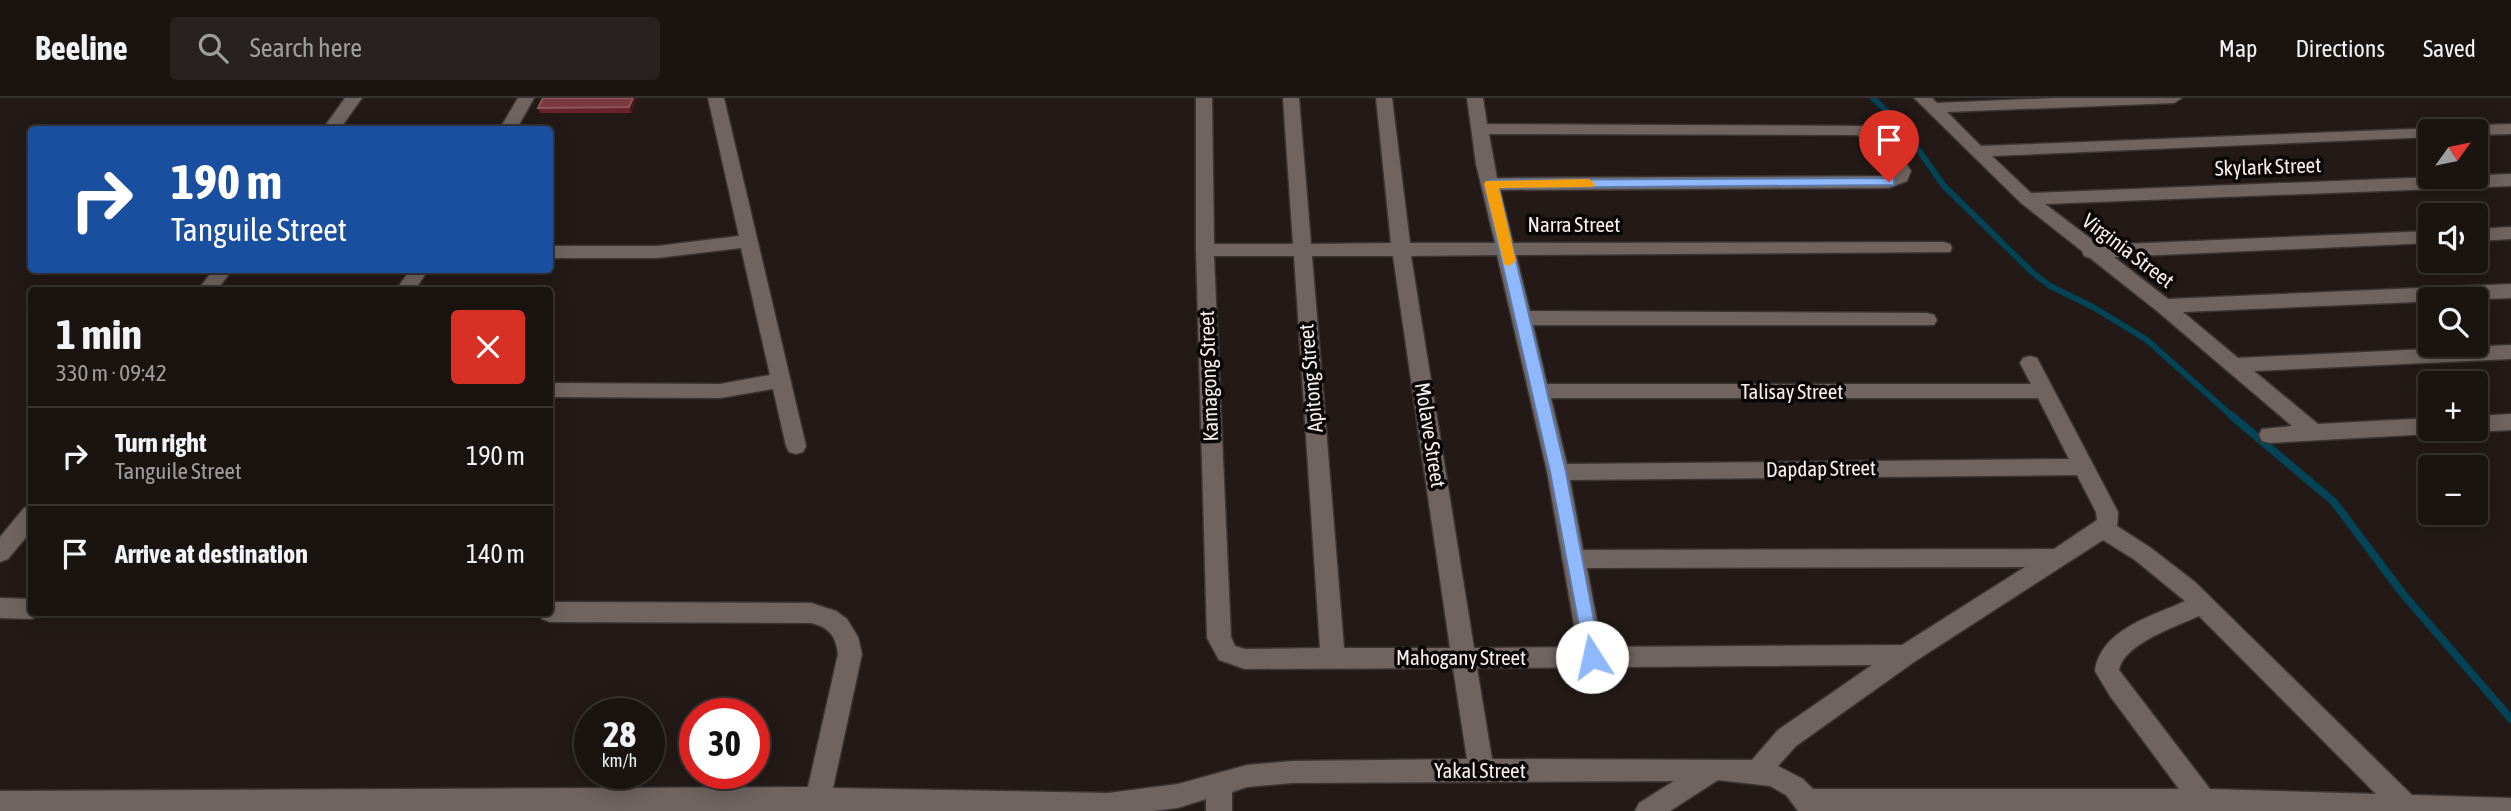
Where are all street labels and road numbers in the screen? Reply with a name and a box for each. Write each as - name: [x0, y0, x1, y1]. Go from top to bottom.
- street label: Skylark Street: [2214, 152, 2322, 180]
- street label: Virginia Street: [2078, 208, 2179, 292]
- street label: Narra Street: [1528, 212, 1620, 236]
- street label: Kamagong Street: [1194, 310, 1222, 442]
- street label: Apitong Street: [1293, 323, 1327, 433]
- street label: Talisay Street: [1741, 379, 1843, 403]
- street label: Molave Street: [1411, 381, 1451, 489]
- street label: Dapdap Street: [1766, 455, 1876, 481]
- street label: Mahogany Street: [1396, 645, 1526, 669]
- street label: Yakal Street: [1434, 758, 1526, 782]

